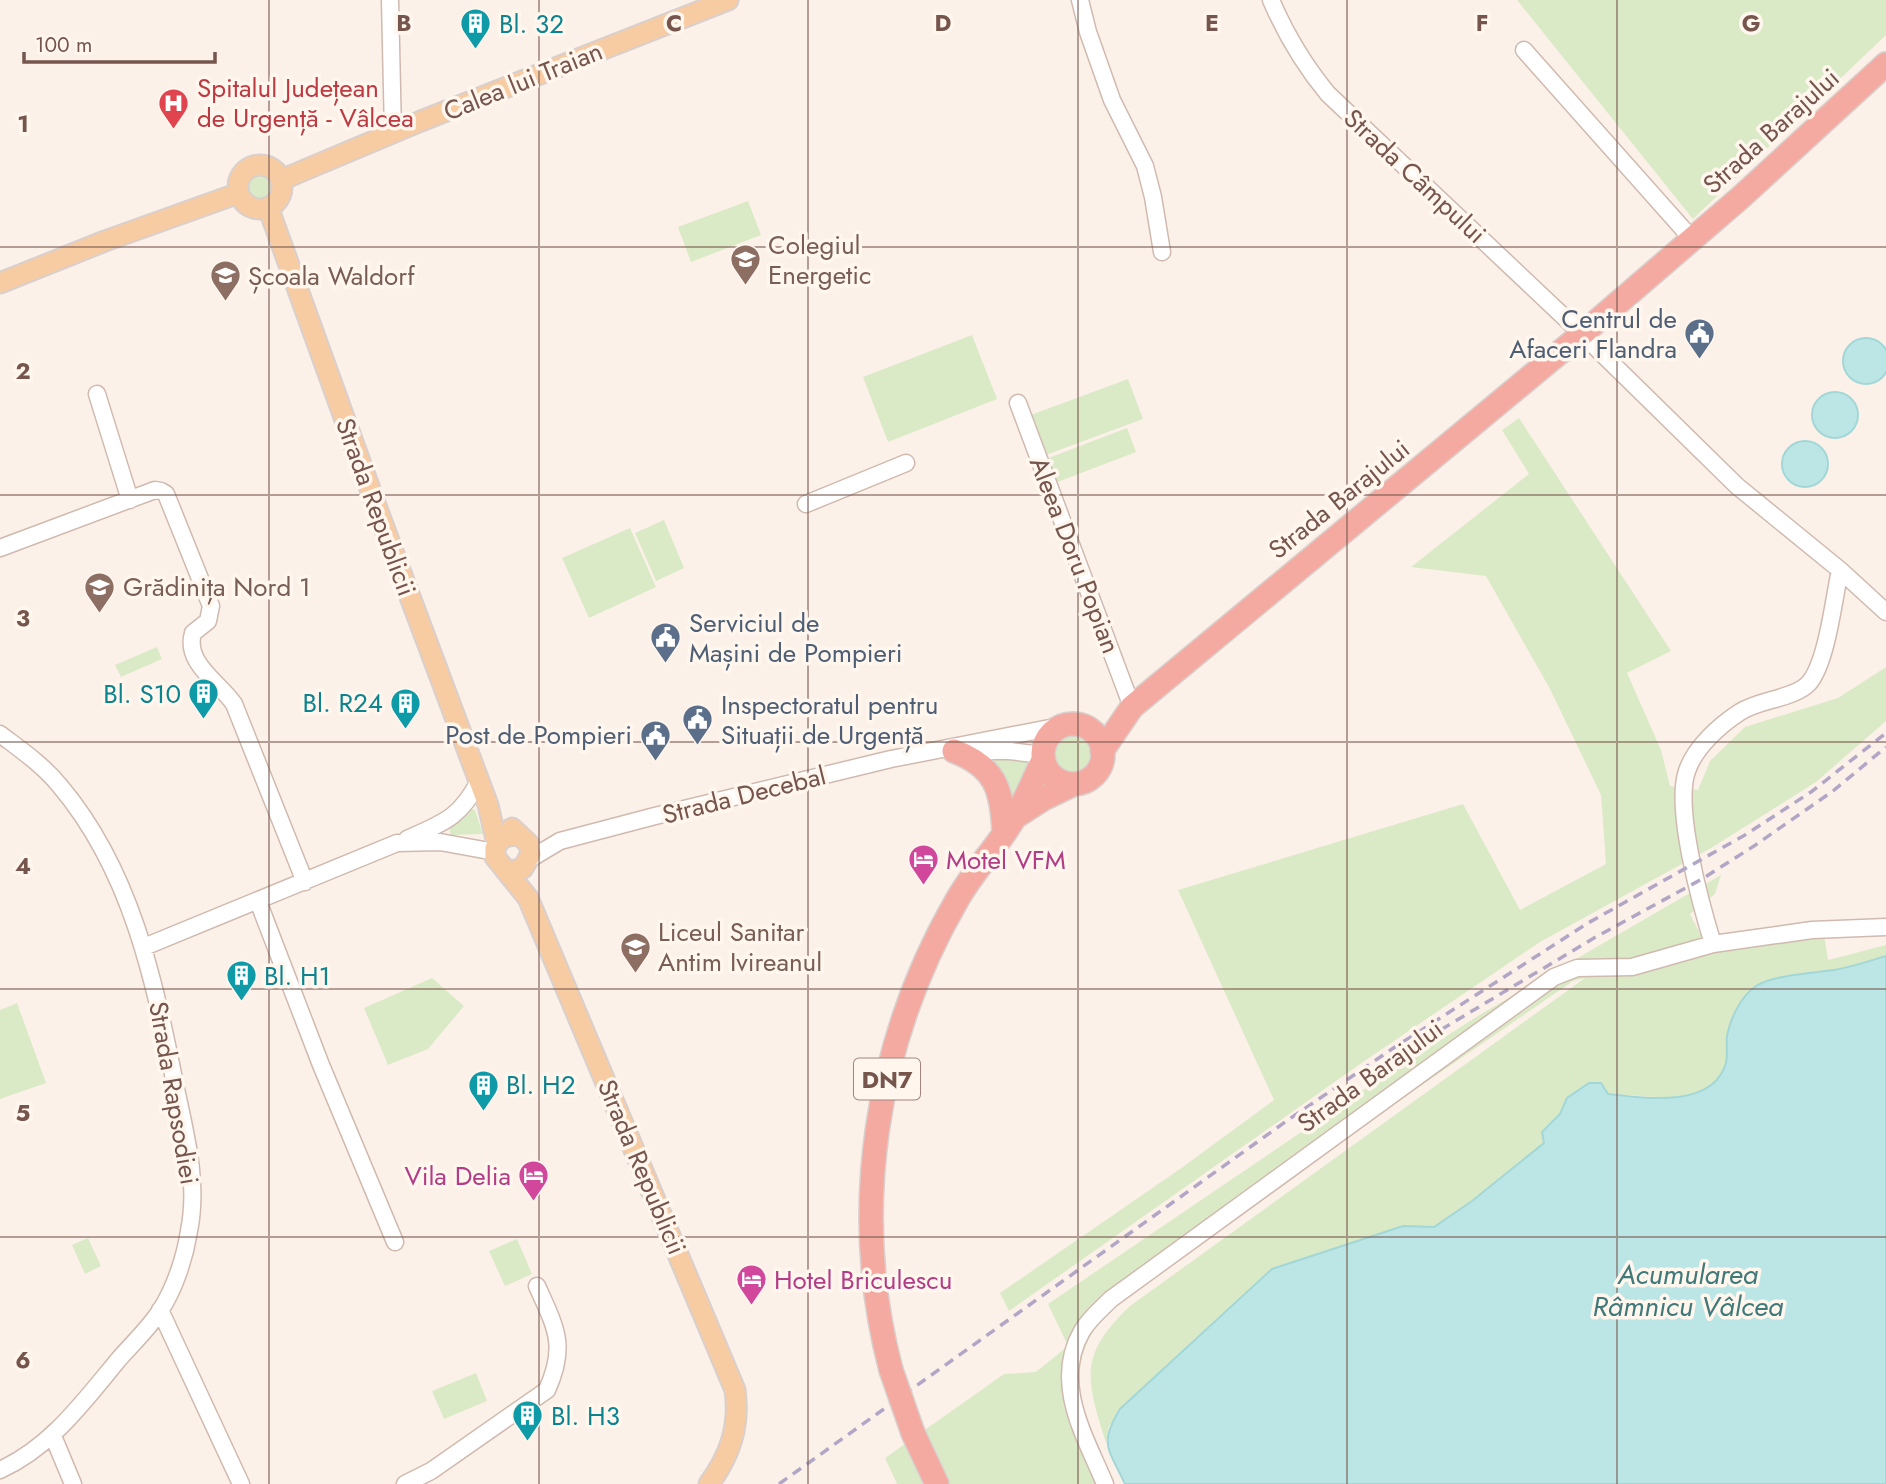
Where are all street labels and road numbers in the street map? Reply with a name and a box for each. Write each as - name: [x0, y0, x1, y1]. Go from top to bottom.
- street label: Calea lui Traian: [438, 32, 608, 130]
- street label: Strada Barajului: [1694, 59, 1848, 203]
- street label: Strada Câmpului: [1335, 100, 1495, 252]
- street label: Strada Republicii: [326, 413, 426, 601]
- street label: Strada Barajului: [1260, 430, 1418, 568]
- street label: Aleea Doru Popian: [1020, 451, 1130, 659]
- street label: Strada Decebal: [658, 756, 830, 834]
- street label: Strada Rapsodiei: [139, 998, 209, 1188]
- street label: Strada Barajului: [1289, 1010, 1451, 1142]
- road number: DN7: [854, 1058, 920, 1100]
- street label: Strada Republicii: [588, 1074, 696, 1260]

